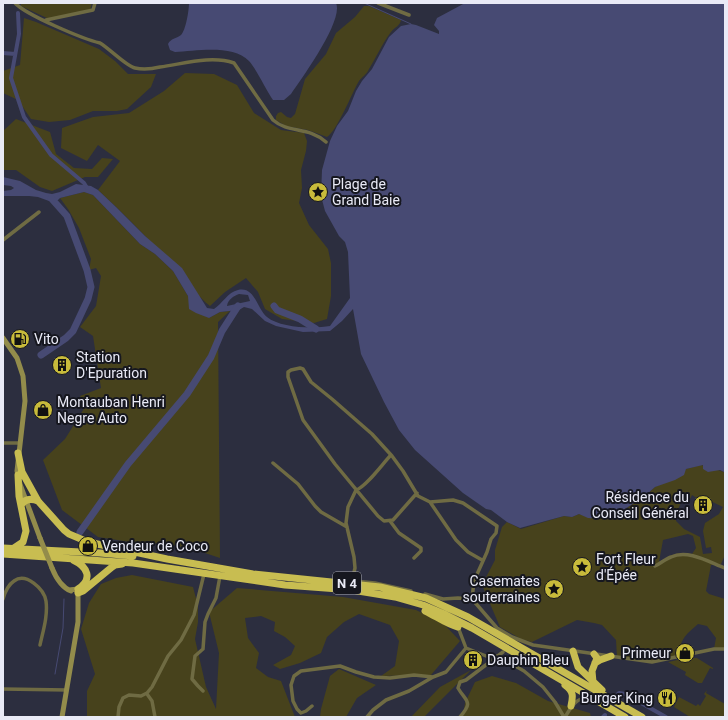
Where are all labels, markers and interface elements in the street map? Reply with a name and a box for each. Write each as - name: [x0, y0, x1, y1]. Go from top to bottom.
- place label: Plage de Grand Baie: [332, 176, 400, 208]
- place icon: Plage de Grand Baie: [307, 181, 329, 203]
- fuel station icon: Vito: [9, 328, 31, 350]
- place label: Vito: [34, 331, 59, 347]
- place label: Station D'Epuration: [76, 349, 147, 381]
- building icon: Station D'Epuration: [51, 354, 73, 376]
- place label: Montauban Henri Negre Auto: [57, 394, 165, 426]
- shop icon: Montauban Henri Negre Auto: [32, 399, 54, 421]
- place label: Résidence du Conseil Général: [592, 489, 689, 521]
- building icon: Résidence du Conseil Général: [692, 494, 714, 516]
- shop icon: Vendeur de Coco: [77, 535, 99, 557]
- place label: Vendeur de Coco: [102, 538, 208, 554]
- place label: Fort Fleur d'Épée: [596, 551, 656, 583]
- place icon: Fort Fleur d'Épée: [571, 556, 593, 578]
- road number: N 4: [333, 572, 361, 594]
- place label: Casemates souterraines: [462, 573, 540, 605]
- place icon: Casemates souterraines: [543, 578, 565, 600]
- shop icon: Primeur: [674, 642, 696, 664]
- place label: Primeur: [622, 645, 671, 661]
- building icon: Dauphin Bleu: [462, 649, 484, 671]
- place label: Dauphin Bleu: [487, 652, 569, 668]
- restaurant icon: Burger King: [656, 687, 678, 709]
- place label: Burger King: [581, 690, 653, 706]

